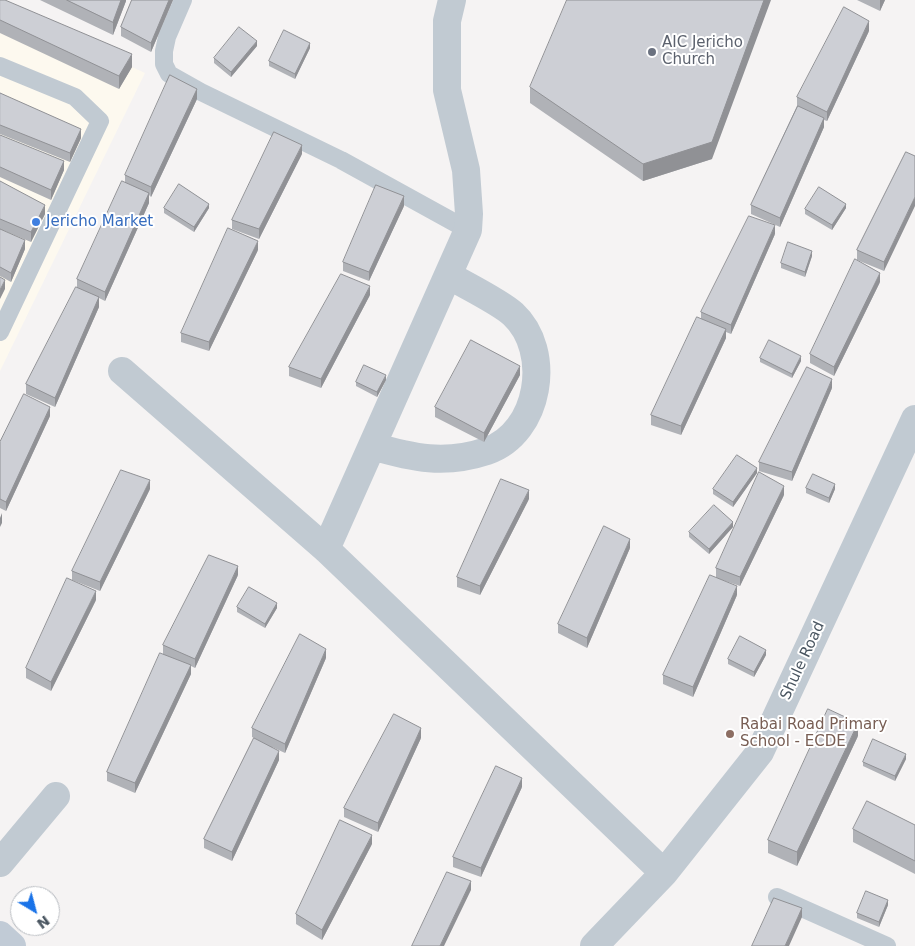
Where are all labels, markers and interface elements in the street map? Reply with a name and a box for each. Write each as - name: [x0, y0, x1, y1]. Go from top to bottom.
- place label: AIC Jericho Church: [662, 34, 743, 69]
- marker: AIC Jericho Church: [646, 46, 658, 58]
- place label: Jericho Market: [46, 213, 153, 231]
- marker: Jericho Market: [30, 216, 42, 228]
- street label: Shule Road: [777, 619, 829, 703]
- place label: Rabai Road Primary School - ECDE: [740, 716, 887, 751]
- marker: Rabai Road Primary School - ECDE: [724, 728, 736, 740]
- north arrow: [10, 886, 60, 936]
- text: N: [34, 912, 53, 932]

